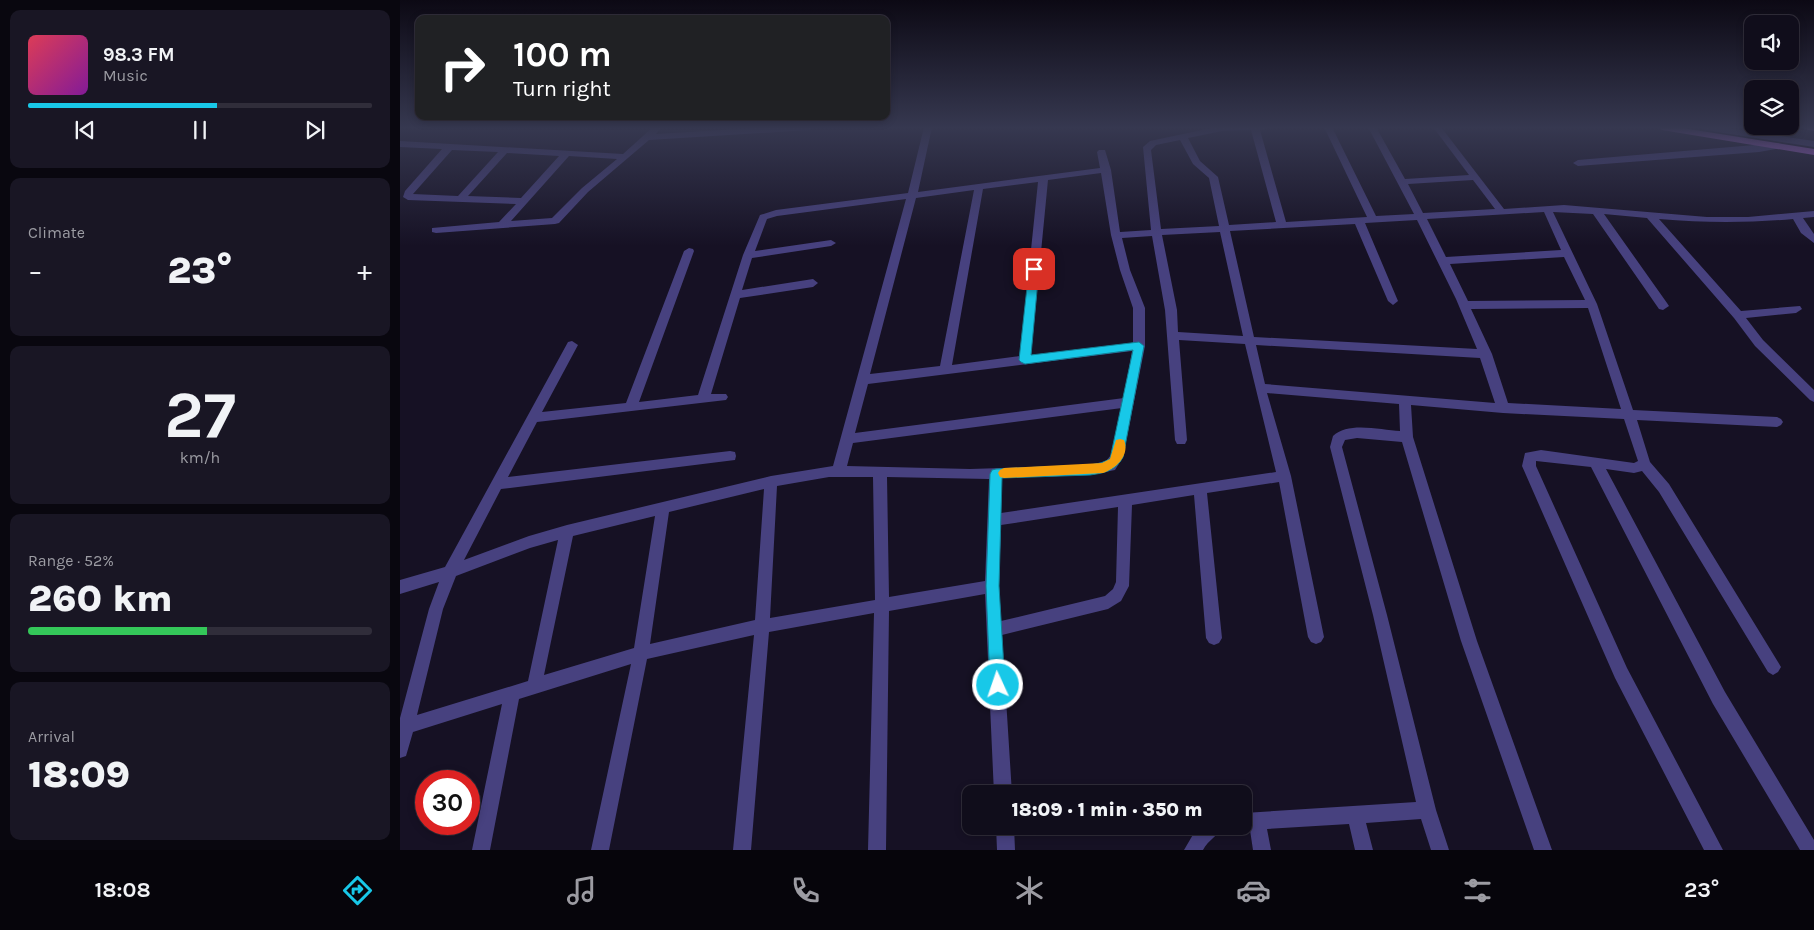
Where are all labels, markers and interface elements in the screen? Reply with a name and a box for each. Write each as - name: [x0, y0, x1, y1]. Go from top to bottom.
- map controls: [1744, 15, 1799, 135]
- button: sound: [1744, 15, 1799, 70]
- text: 100 m: [513, 34, 612, 75]
- icon: right: [430, 35, 495, 100]
- text: 98.3 FM: [103, 44, 175, 66]
- text: Music: [103, 66, 148, 85]
- text: Turn right: [513, 76, 611, 102]
- button: layers: [1744, 80, 1799, 135]
- icon: previous: [71, 116, 99, 144]
- icon: pause: [186, 116, 214, 144]
- icon: next: [301, 116, 329, 144]
- text: Climate: [28, 223, 85, 242]
- text: 23°: [167, 248, 233, 293]
- pin: [1013, 248, 1055, 290]
- text: −: [28, 254, 43, 287]
- text: +: [357, 254, 372, 287]
- icon: arrive: [1020, 255, 1048, 283]
- text: 27: [164, 377, 236, 453]
- text: km/h: [180, 448, 220, 467]
- text: Range · 52%: [28, 551, 114, 570]
- text: 260 km: [28, 576, 172, 621]
- position arrow: [971, 658, 1023, 710]
- text: Arrival: [28, 727, 75, 746]
- text: 18:09: [28, 752, 130, 797]
- speed limit sign: 30: [415, 770, 480, 835]
- text: 18:09 · 1 min · 350 m: [1011, 799, 1203, 821]
- icon: directions: [340, 873, 375, 908]
- icon: music: [564, 873, 599, 908]
- icon: phone: [788, 873, 823, 908]
- icon: climate: [1012, 873, 1047, 908]
- icon: car: [1236, 873, 1271, 908]
- icon: filters: [1460, 873, 1495, 908]
- text: 18:08: [95, 877, 151, 903]
- text: 23°: [1684, 877, 1719, 903]

